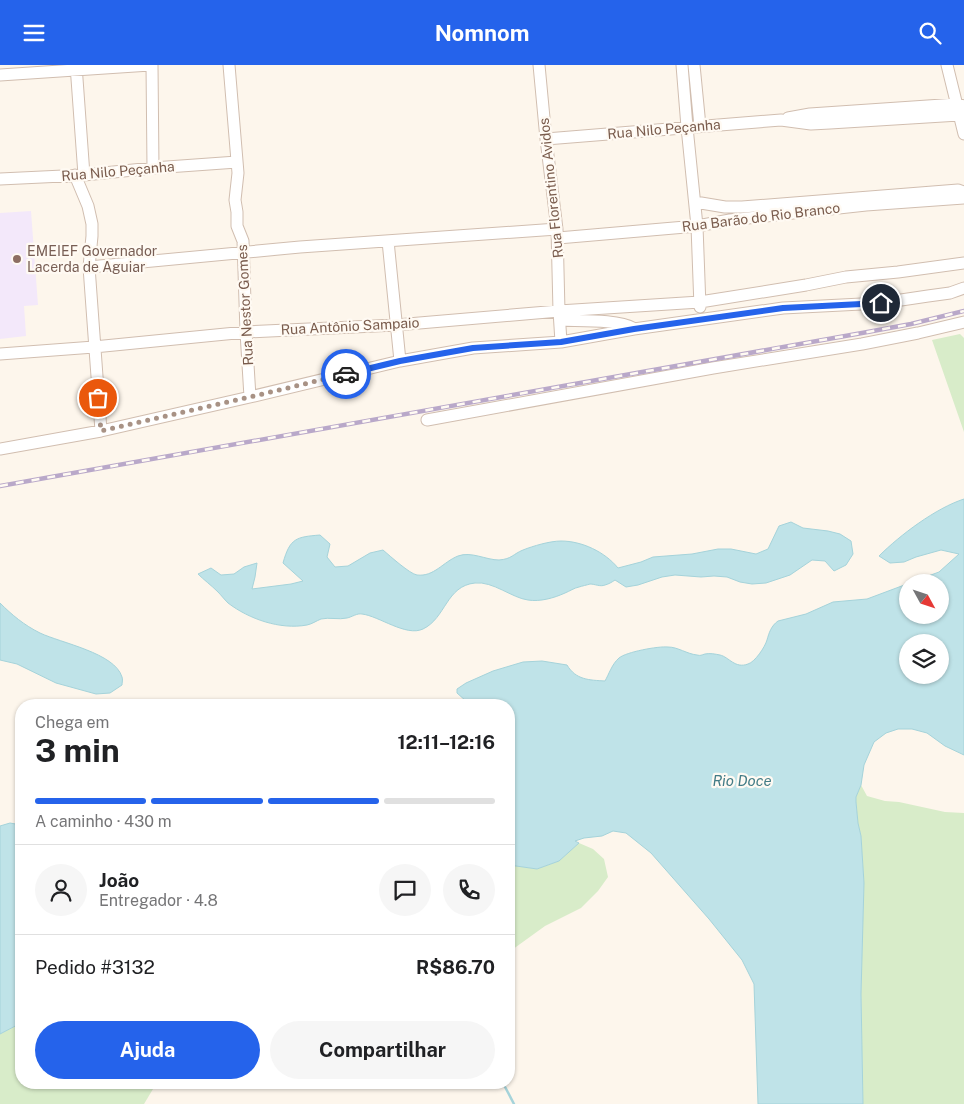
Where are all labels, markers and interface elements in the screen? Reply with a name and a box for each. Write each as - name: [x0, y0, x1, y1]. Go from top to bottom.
- icon: menu: [20, 19, 48, 47]
- icon: search: [916, 19, 944, 47]
- text: Nomnom: [435, 20, 529, 46]
- street label: Rua Nilo Peçanha: [607, 116, 721, 142]
- street label: Rua Florentino Avidos: [536, 117, 566, 259]
- street label: Rua Nilo Peçanha: [61, 158, 175, 184]
- street label: Rua Barão do Rio Branco: [681, 199, 841, 235]
- place label: EMEIEF Governador Lacerda de Aguiar: [27, 243, 157, 275]
- street label: Rua Nestor Gomes: [234, 244, 256, 366]
- marker: EMEIEF Governador Lacerda de Aguiar: [11, 253, 23, 265]
- pin: [860, 282, 902, 324]
- icon: home: [867, 289, 895, 317]
- street label: Rua Antônio Sampaio: [280, 314, 420, 338]
- courier: [321, 349, 371, 399]
- icon: car: [332, 360, 360, 388]
- pin: [77, 377, 119, 419]
- icon: bag: [84, 384, 112, 412]
- north arrow: [899, 574, 949, 624]
- map controls: [899, 574, 949, 684]
- button: layers: [899, 634, 949, 684]
- text: Chega em: [35, 713, 109, 732]
- text: 12:11–12:16: [397, 731, 495, 753]
- text: 3 min: [35, 732, 120, 769]
- water label: Rio Doce: [712, 772, 772, 789]
- text: A caminho · 430 m: [35, 812, 172, 831]
- button: person: [35, 864, 87, 916]
- button: chat: [379, 864, 431, 916]
- button: phone: [443, 864, 495, 916]
- text: João: [99, 869, 139, 891]
- text: Entregador · 4.8: [99, 891, 218, 910]
- text: Pedido #3132: [35, 956, 155, 978]
- text: R$86.70: [416, 956, 495, 978]
- button: Ajuda: [35, 1021, 260, 1079]
- button: Compartilhar: [270, 1021, 495, 1079]

